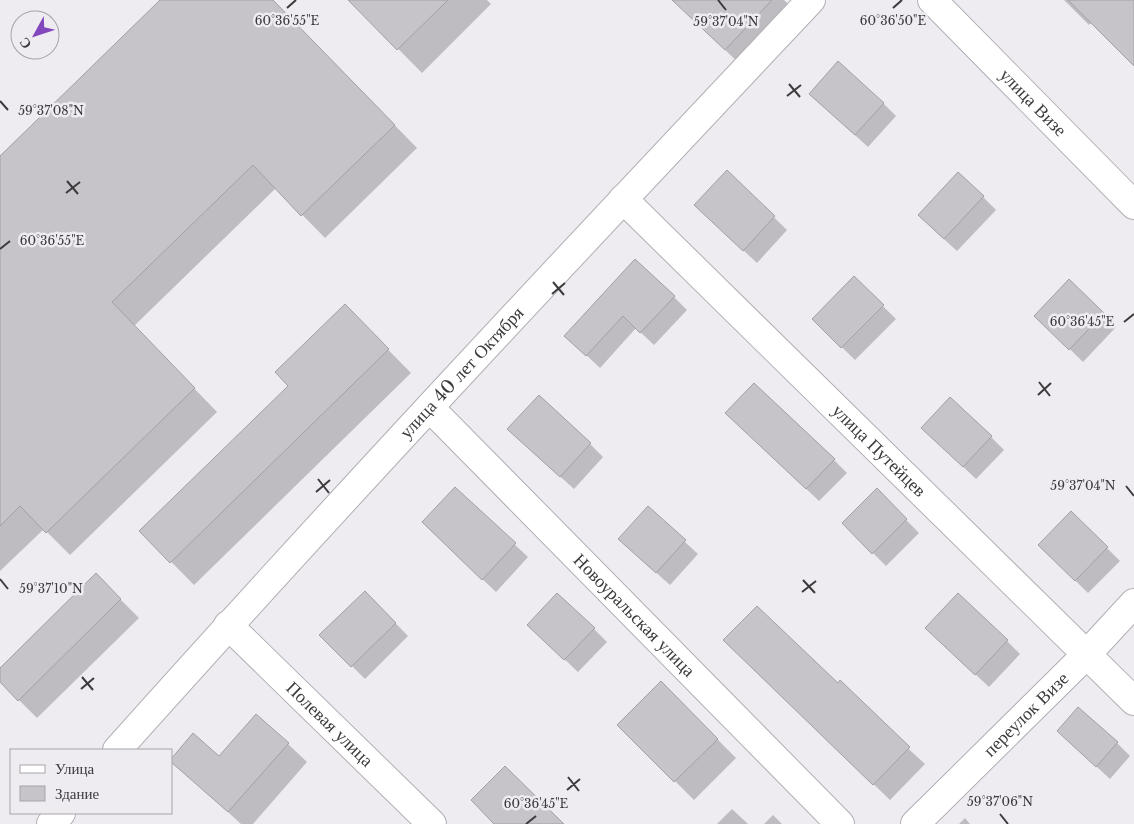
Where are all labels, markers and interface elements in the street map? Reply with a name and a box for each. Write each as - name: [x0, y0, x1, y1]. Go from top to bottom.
- north arrow: [10, 10, 60, 60]
- text: 60°36'55"E: [255, 13, 320, 28]
- text: 60°36'50"E: [860, 13, 926, 28]
- text: 59°37'04"N: [693, 14, 759, 29]
- text: С: [15, 34, 35, 53]
- street label: улица Визе: [995, 64, 1071, 141]
- text: 59°37'08"N: [18, 103, 84, 118]
- text: 60°36'55"E: [20, 233, 85, 248]
- street label: улица 40 лет Октября: [395, 302, 528, 443]
- text: 60°36'45"E: [1050, 314, 1115, 329]
- street label: улица Путейцев: [827, 400, 931, 502]
- text: 59°37'04"N: [1050, 478, 1116, 493]
- street label: Новоуральская улица: [569, 549, 700, 682]
- text: 59°37'10"N: [19, 581, 83, 596]
- street label: переулок Визе: [979, 667, 1073, 761]
- street label: Полевая улица: [282, 677, 378, 771]
- legend: [10, 749, 172, 814]
- text: Улица: [55, 759, 94, 778]
- text: Здание: [55, 784, 99, 803]
- text: 59°37'06"N: [967, 794, 1033, 809]
- text: 60°36'45"E: [504, 796, 569, 811]

